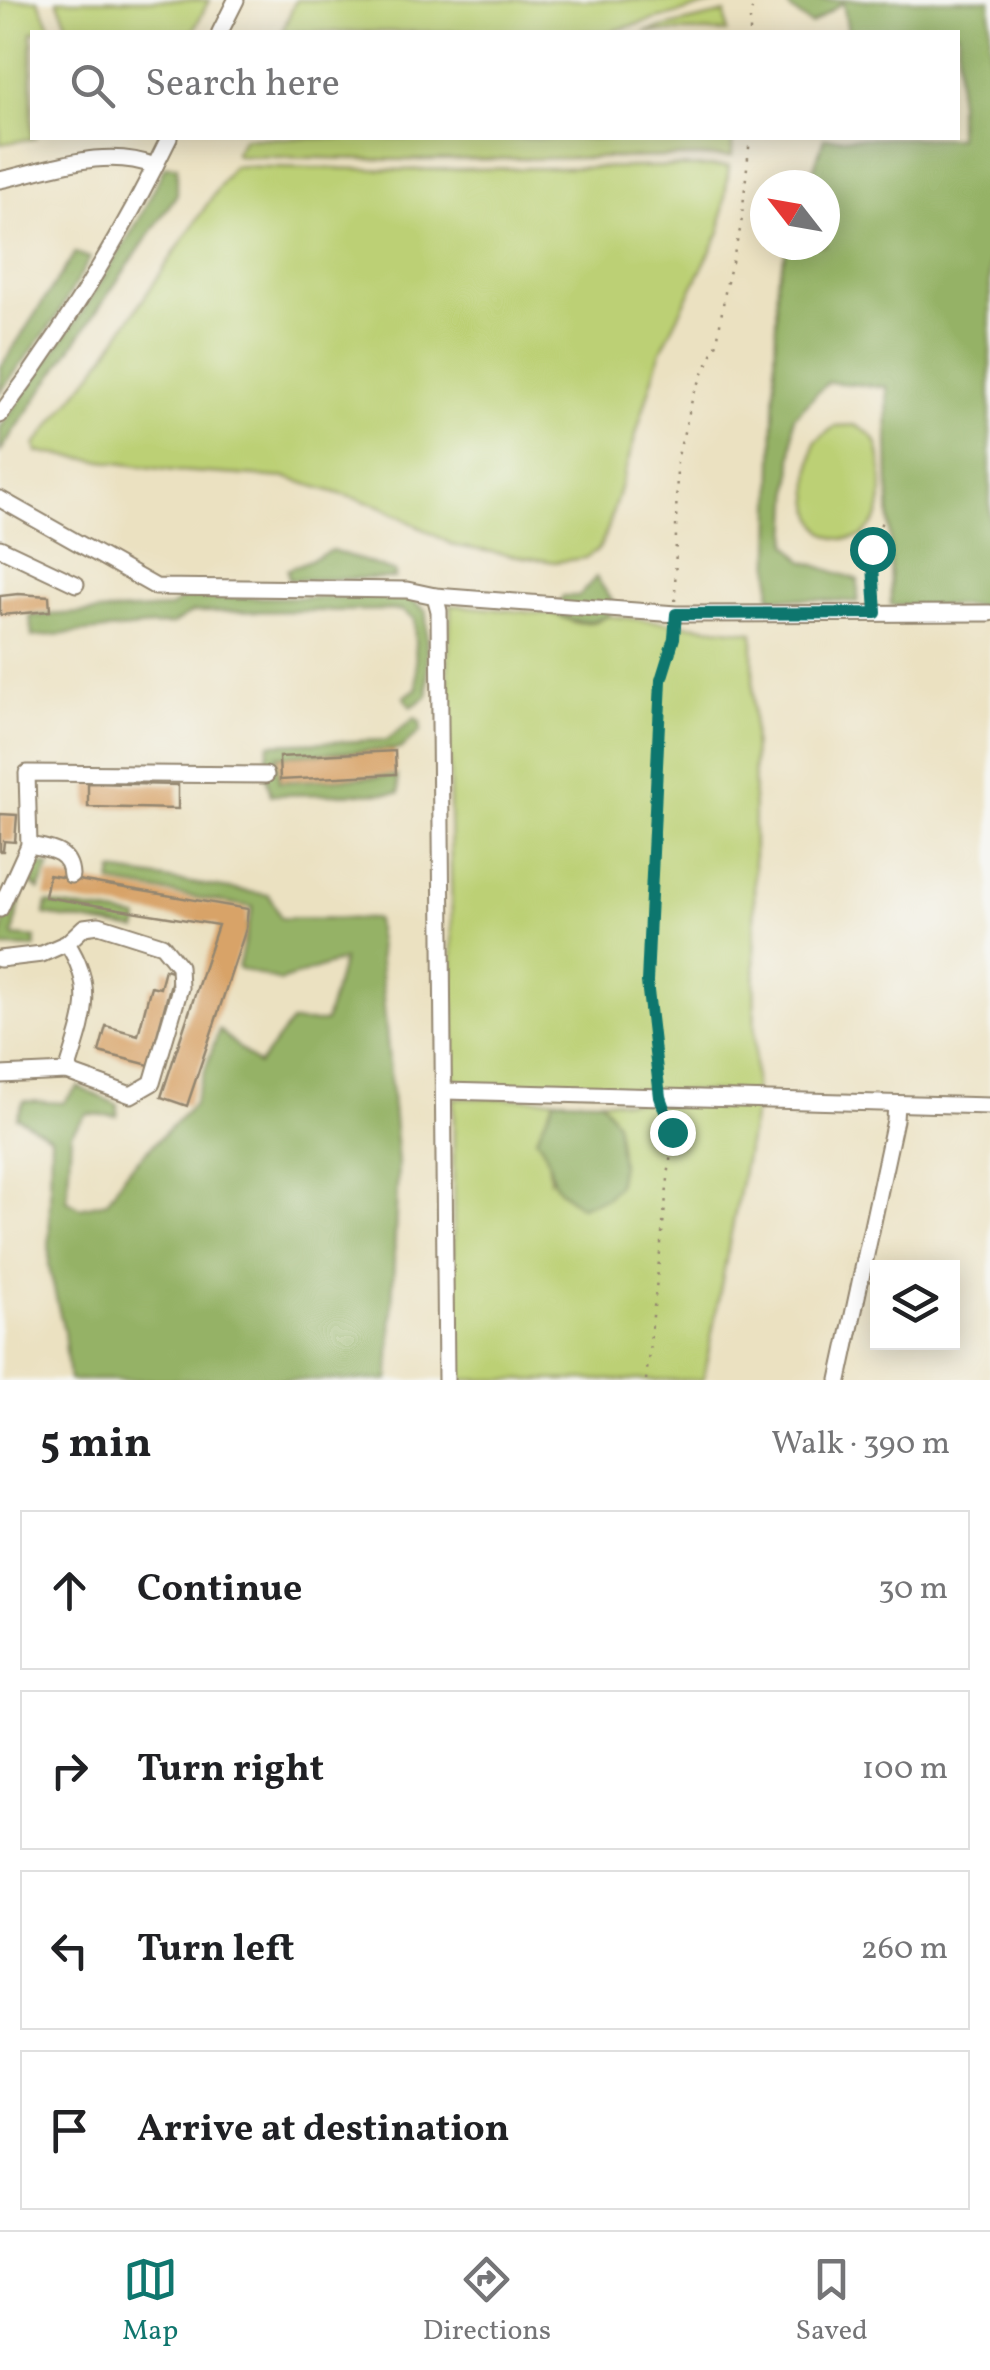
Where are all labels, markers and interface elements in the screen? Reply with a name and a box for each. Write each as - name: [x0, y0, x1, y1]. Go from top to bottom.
- search box: [30, 30, 960, 140]
- icon: search: [65, 58, 120, 113]
- text: Search here: [145, 59, 340, 112]
- north arrow: [750, 170, 840, 260]
- route start: [850, 527, 896, 573]
- route end: [650, 1110, 696, 1156]
- map controls: [870, 1260, 960, 1350]
- button: layers: [870, 1260, 960, 1350]
- text: 5 min: [40, 1416, 152, 1475]
- text: Walk · 390 m: [771, 1423, 950, 1467]
- icon: ahead: [42, 1563, 97, 1618]
- text: Continue: [137, 1564, 302, 1617]
- text: 30 m: [878, 1568, 948, 1612]
- icon: right: [42, 1743, 97, 1798]
- text: Turn right: [137, 1744, 324, 1797]
- text: 100 m: [862, 1748, 948, 1792]
- icon: left: [42, 1923, 97, 1978]
- text: Turn left: [137, 1924, 294, 1977]
- text: 260 m: [861, 1928, 948, 1972]
- icon: arrive: [42, 2103, 97, 2158]
- text: Arrive at destination: [137, 2104, 510, 2157]
- tab: Map: [122, 2252, 178, 2351]
- tab: Directions: [423, 2252, 551, 2351]
- tab: Saved: [796, 2252, 868, 2351]

